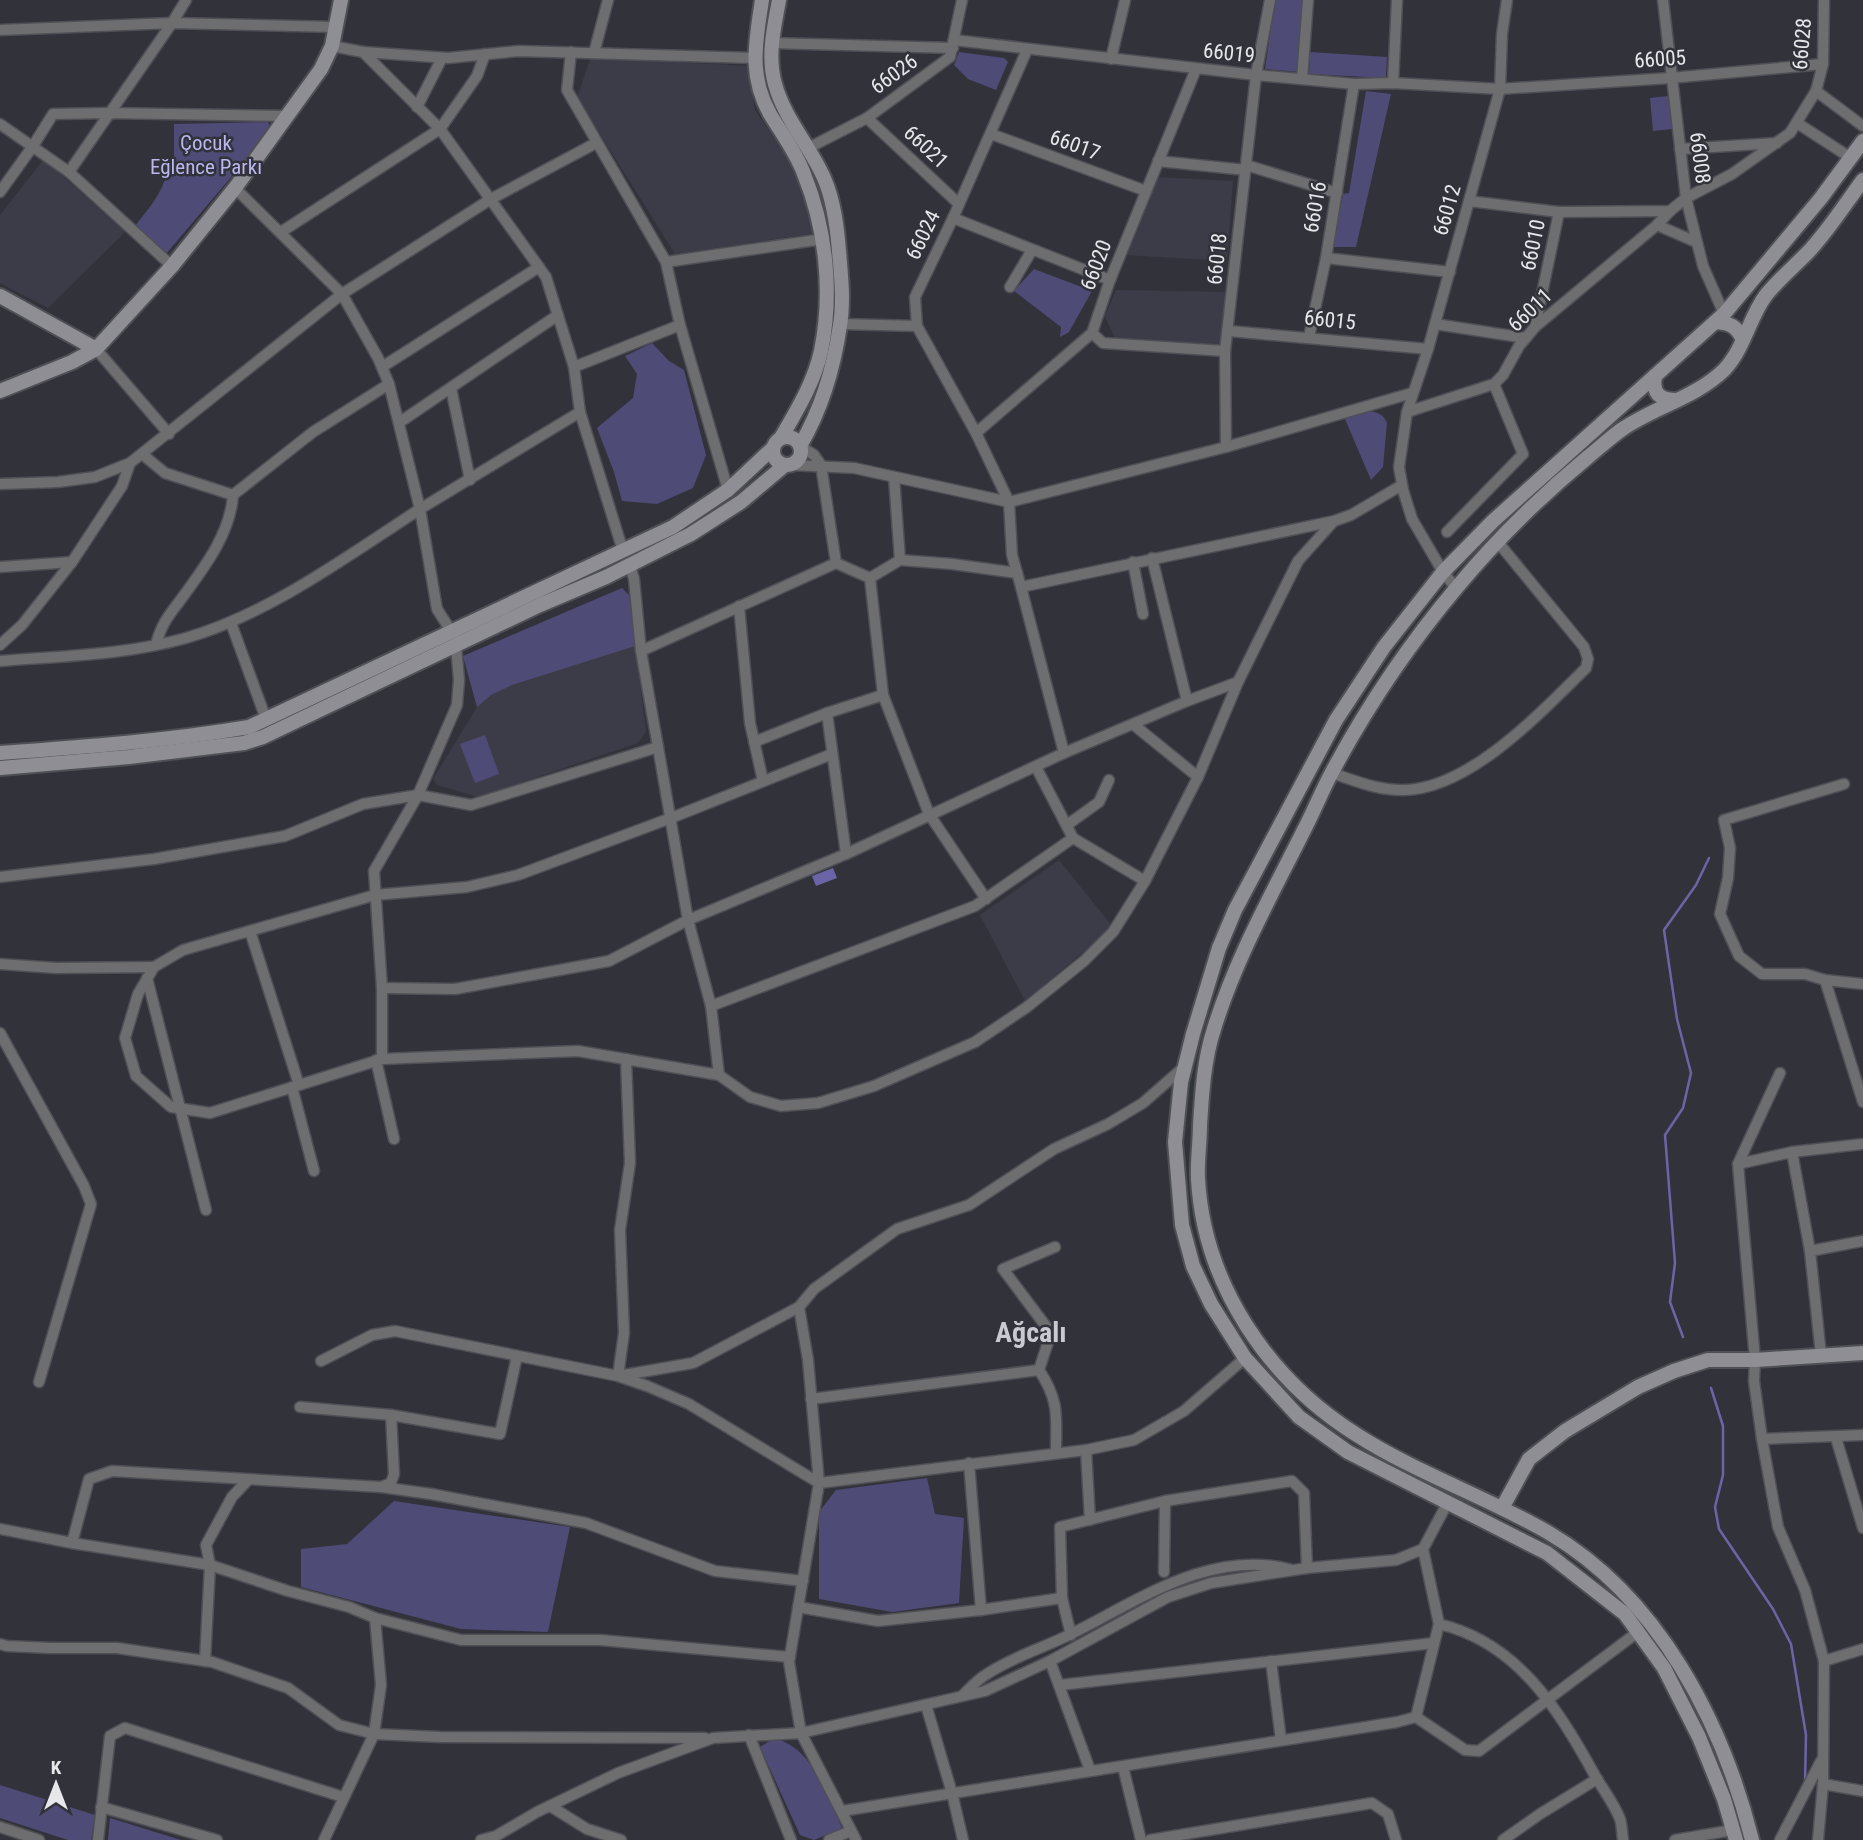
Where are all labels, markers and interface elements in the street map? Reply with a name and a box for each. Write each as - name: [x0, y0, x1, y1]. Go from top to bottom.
- street label: 66028: [1788, 17, 1816, 71]
- street label: 66019: [1202, 38, 1256, 68]
- street label: 66005: [1633, 45, 1687, 73]
- street label: 66026: [866, 49, 922, 99]
- street label: 66021: [899, 121, 953, 173]
- street label: 66017: [1047, 125, 1103, 165]
- park label: Çocuk Eğlence Parkı: [150, 131, 262, 179]
- street label: 66008: [1685, 131, 1715, 185]
- street label: 66016: [1299, 179, 1331, 235]
- street label: 66012: [1428, 182, 1466, 238]
- street label: 66024: [901, 206, 945, 264]
- street label: 66010: [1516, 217, 1550, 273]
- street label: 66018: [1202, 232, 1232, 286]
- street label: 66020: [1076, 236, 1116, 294]
- street label: 66011: [1503, 283, 1557, 337]
- street label: 66015: [1303, 305, 1357, 335]
- district label: Ağcalı: [995, 1316, 1067, 1349]
- north arrow: [21, 1749, 91, 1819]
- text: K: [51, 1756, 62, 1779]

